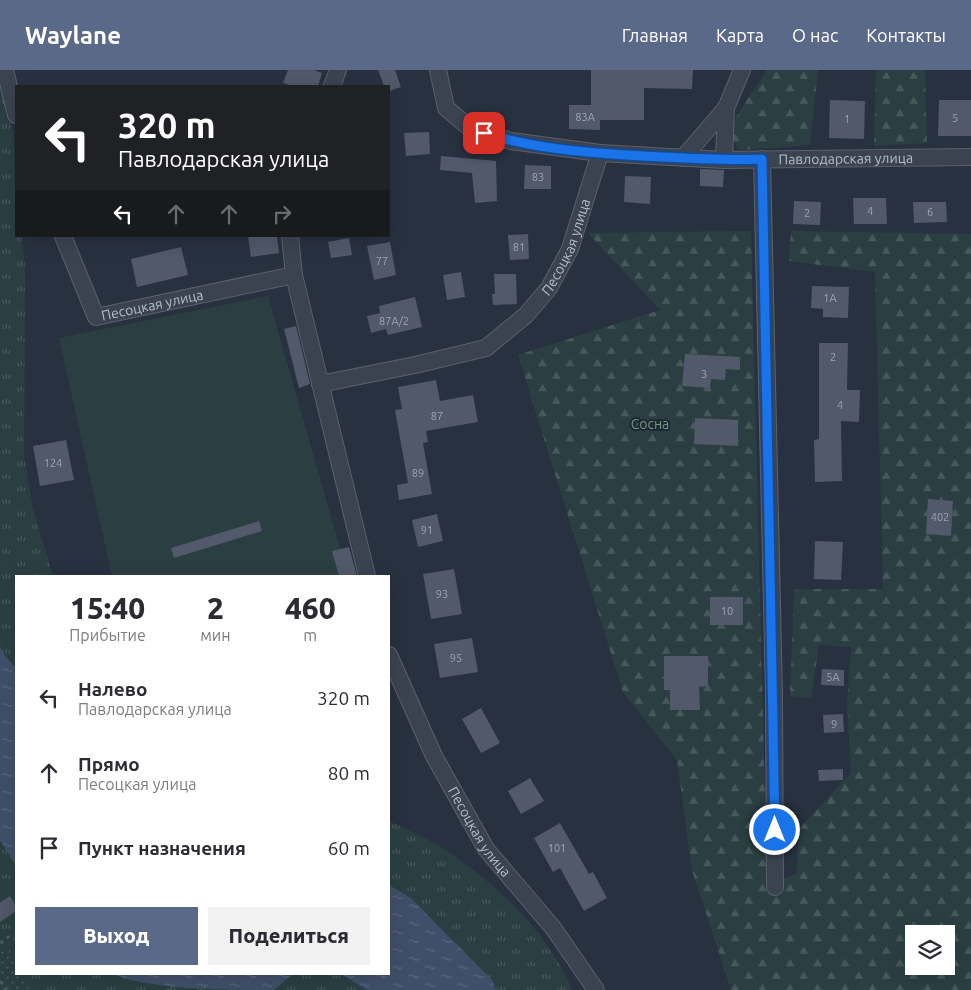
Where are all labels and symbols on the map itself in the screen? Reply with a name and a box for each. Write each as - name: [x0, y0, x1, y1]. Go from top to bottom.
- house number: 83А: [575, 111, 596, 123]
- pin: [463, 112, 505, 154]
- house number: 5: [952, 112, 958, 124]
- house number: 1: [844, 113, 850, 125]
- street label: Павлодарская улица: [778, 150, 913, 167]
- house number: 83: [532, 171, 544, 183]
- street label: Песоцкая улица: [538, 197, 593, 299]
- house number: 4: [867, 205, 873, 217]
- house number: 6: [927, 206, 933, 218]
- house number: 2: [804, 207, 810, 219]
- house number: 81: [513, 241, 525, 253]
- house number: 77: [376, 255, 388, 267]
- street label: Песоцкая улица: [100, 286, 205, 324]
- house number: 1А: [823, 292, 838, 304]
- house number: 87А/2: [379, 315, 409, 327]
- house number: 2: [830, 351, 836, 363]
- house number: 3: [701, 368, 707, 380]
- house number: 4: [837, 399, 843, 411]
- house number: 87: [431, 410, 443, 422]
- park label: Сосна: [631, 416, 669, 432]
- house number: 124: [44, 457, 62, 469]
- house number: 89: [412, 467, 424, 479]
- house number: 402: [931, 511, 949, 523]
- house number: 91: [421, 524, 433, 536]
- house number: 93: [436, 588, 448, 600]
- house number: 10: [721, 605, 733, 617]
- house number: 95: [450, 652, 462, 664]
- house number: 5А: [826, 671, 841, 683]
- house number: 9: [831, 718, 837, 730]
- street label: Песоцкая улица: [445, 784, 514, 880]
- position arrow: [748, 803, 800, 855]
- house number: 101: [548, 842, 566, 854]

